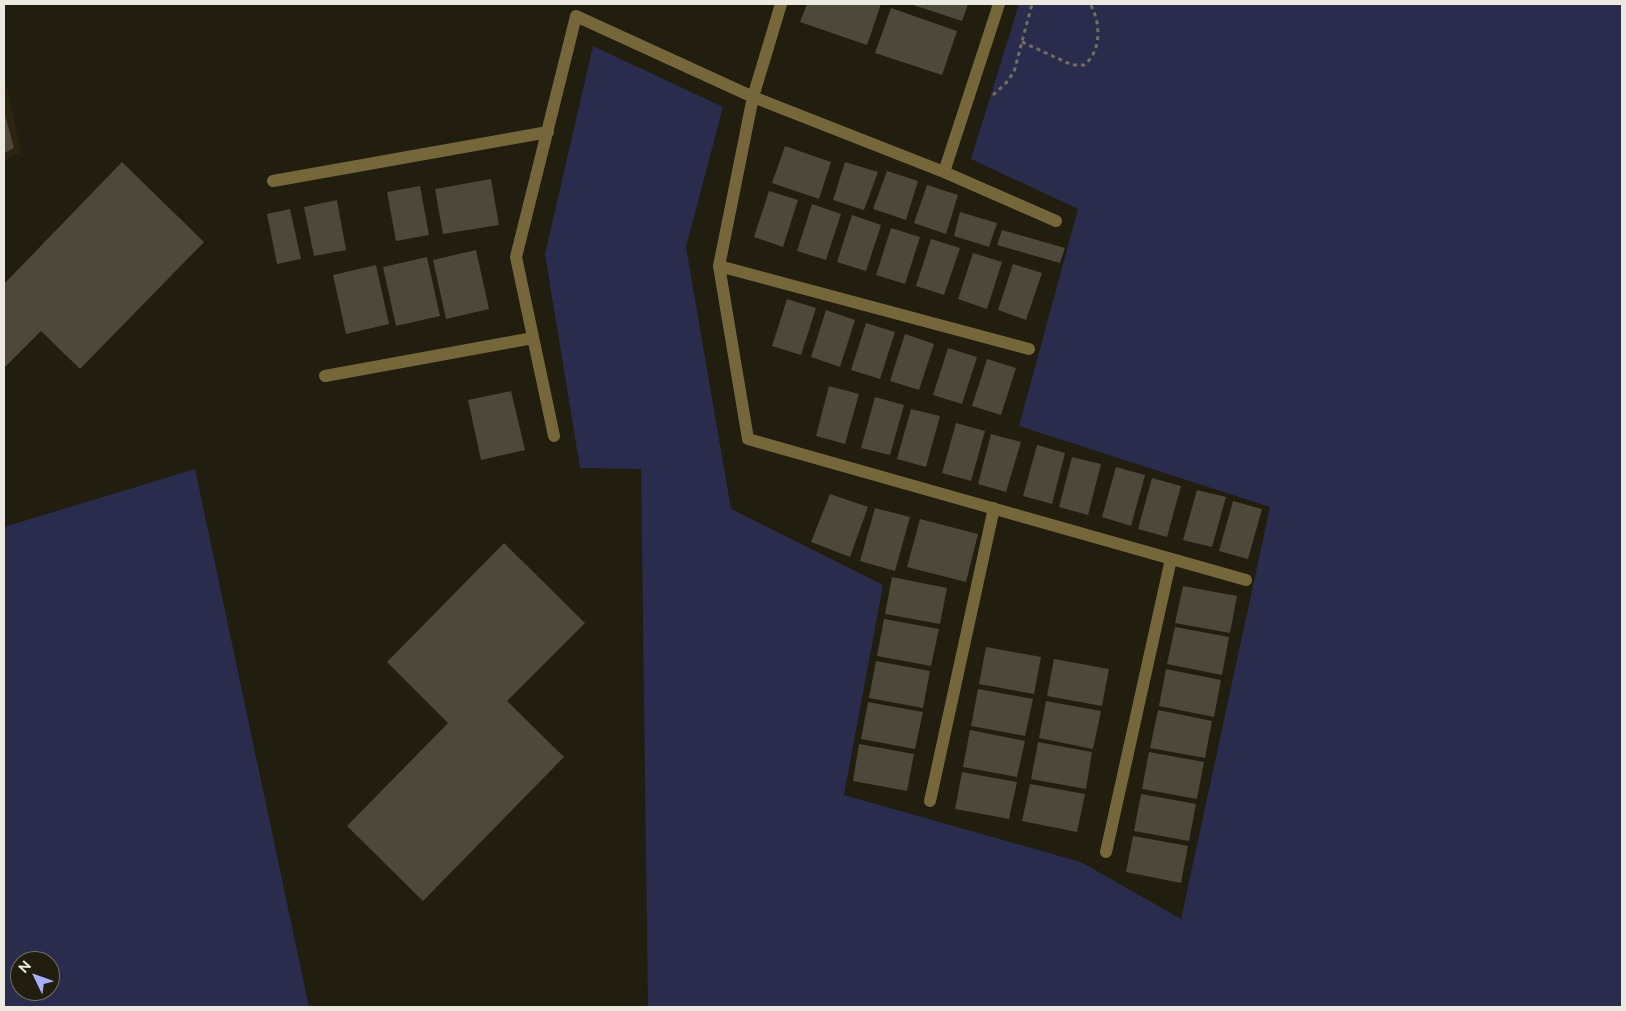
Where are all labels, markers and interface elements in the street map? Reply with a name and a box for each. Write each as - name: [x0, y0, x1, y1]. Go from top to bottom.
- north arrow: [10, 951, 60, 1001]
- text: N: [15, 957, 34, 976]

